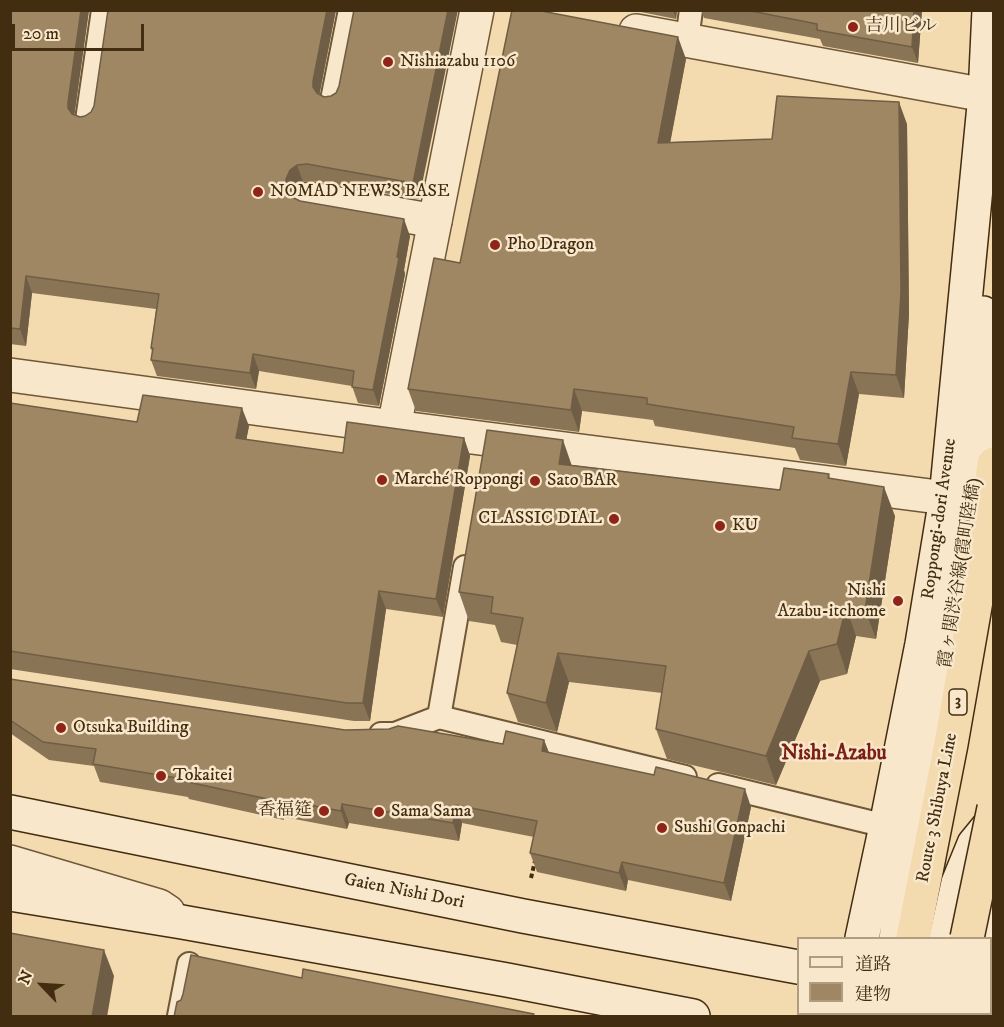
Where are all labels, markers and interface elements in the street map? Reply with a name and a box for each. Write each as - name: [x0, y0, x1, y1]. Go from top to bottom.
- scale bar: [15, 12, 147, 50]
- place label: 吉川ビル: [865, 16, 937, 38]
- marker: 吉川ビル: [846, 20, 860, 34]
- text: 20 m: [23, 23, 59, 45]
- place label: Nishiazabu 1106: [400, 51, 515, 73]
- marker: Nishiazabu 1106: [381, 55, 395, 69]
- place label: NOMAD NEW'S BASE: [270, 181, 450, 203]
- marker: NOMAD NEW'S BASE: [251, 185, 265, 199]
- place label: Pho Dragon: [507, 234, 594, 256]
- marker: Pho Dragon: [488, 238, 502, 252]
- street label: Roppongi-dori Avenue: [918, 437, 962, 601]
- place label: Marché Roppongi: [394, 469, 523, 491]
- place label: Sato BAR: [547, 470, 617, 492]
- marker: Marché Roppongi: [375, 473, 389, 487]
- marker: Sato BAR: [528, 474, 542, 488]
- street label: 霞ヶ関渋谷線(霞町陸橋): [935, 476, 987, 670]
- place label: CLASSIC DIAL: [478, 508, 602, 530]
- marker: CLASSIC DIAL: [607, 512, 621, 526]
- place label: KU: [732, 515, 758, 537]
- marker: KU: [713, 519, 727, 533]
- place label: Nishi Azabu-itchome: [778, 580, 886, 622]
- marker: Nishi Azabu-itchome: [891, 594, 905, 608]
- road number: 3: [949, 689, 967, 715]
- place label: Otsuka Building: [73, 717, 189, 739]
- marker: Otsuka Building: [54, 721, 68, 735]
- street label: Route 3 Shibuya Line: [913, 731, 963, 885]
- district label: Nishi-Azabu: [781, 742, 887, 768]
- place label: Tokaitei: [173, 765, 232, 787]
- marker: Tokaitei: [154, 769, 168, 783]
- place label: 香福筵: [258, 800, 312, 822]
- place label: Sama Sama: [391, 801, 471, 823]
- marker: 香福筵: [317, 804, 331, 818]
- marker: Sama Sama: [372, 805, 386, 819]
- place label: Sushi Gonpachi: [674, 817, 785, 839]
- marker: Sushi Gonpachi: [655, 821, 669, 835]
- street label: Gaien Nishi Dori: [342, 870, 466, 914]
- legend: [797, 937, 992, 1015]
- text: 道路: [855, 954, 891, 976]
- north arrow: [12, 955, 72, 1015]
- text: N: [14, 967, 38, 988]
- text: 建物: [855, 984, 891, 1006]

